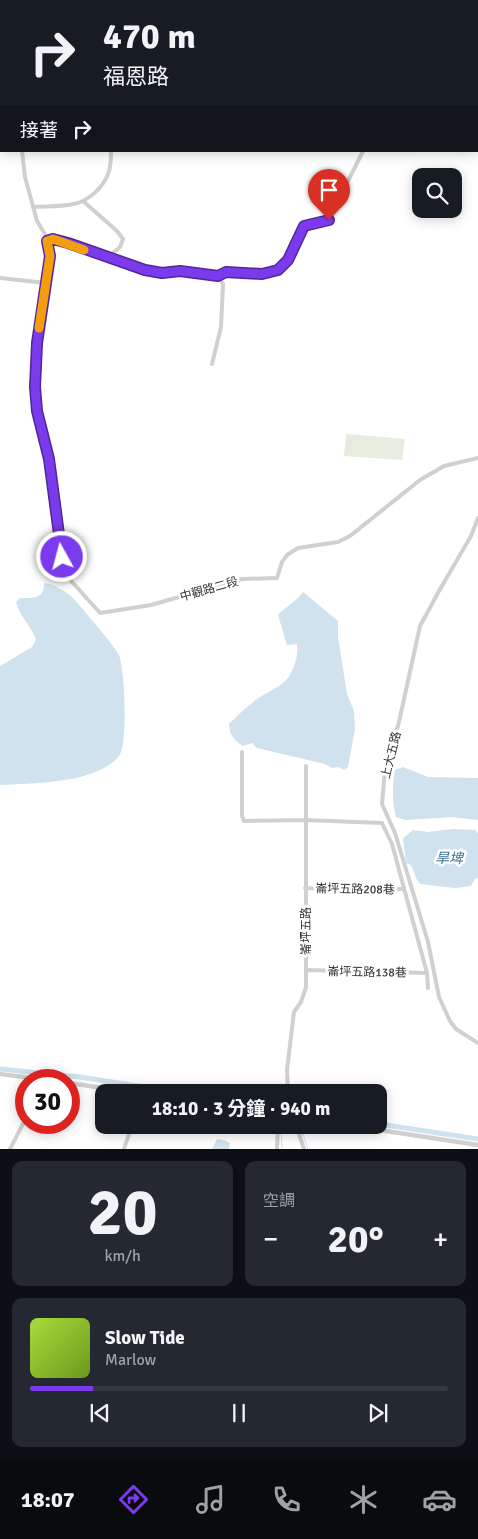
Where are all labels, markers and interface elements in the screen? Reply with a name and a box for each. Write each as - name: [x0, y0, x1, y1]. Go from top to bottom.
- text: 470 m: [103, 15, 196, 58]
- icon: right: [20, 20, 85, 85]
- text: 福恩路: [103, 63, 169, 90]
- icon: right: [68, 115, 96, 143]
- text: 接著: [20, 119, 58, 143]
- map controls: [412, 168, 462, 218]
- button: search: [412, 168, 462, 218]
- pin: [308, 169, 350, 220]
- icon: arrive: [315, 176, 343, 204]
- position arrow: [35, 530, 87, 582]
- street label: 中觀路二段: [178, 574, 240, 605]
- street label: 上大五路: [378, 730, 405, 780]
- water label: 旱埤: [435, 850, 465, 867]
- street label: 崙坪五路208巷: [315, 881, 395, 898]
- street label: 崙坪五路: [299, 907, 314, 955]
- street label: 崙坪五路138巷: [327, 964, 407, 981]
- speed limit sign: 30: [15, 1069, 80, 1134]
- text: 18:10 · 3 分鐘 · 940 m: [152, 1097, 330, 1121]
- text: 20: [87, 1173, 158, 1253]
- text: 空調: [263, 1191, 295, 1211]
- text: 20°: [327, 1216, 384, 1263]
- text: −: [263, 1222, 278, 1256]
- text: +: [433, 1222, 448, 1256]
- text: km/h: [104, 1246, 141, 1266]
- text: Slow Tide: [105, 1326, 185, 1350]
- text: Marlow: [105, 1350, 156, 1370]
- icon: previous: [86, 1399, 114, 1427]
- icon: pause: [225, 1399, 253, 1427]
- icon: next: [364, 1399, 392, 1427]
- icon: directions: [116, 1482, 151, 1517]
- icon: music: [193, 1482, 228, 1517]
- icon: phone: [269, 1482, 304, 1517]
- icon: climate: [346, 1482, 381, 1517]
- icon: car: [422, 1482, 457, 1517]
- text: 18:07: [21, 1486, 75, 1513]

